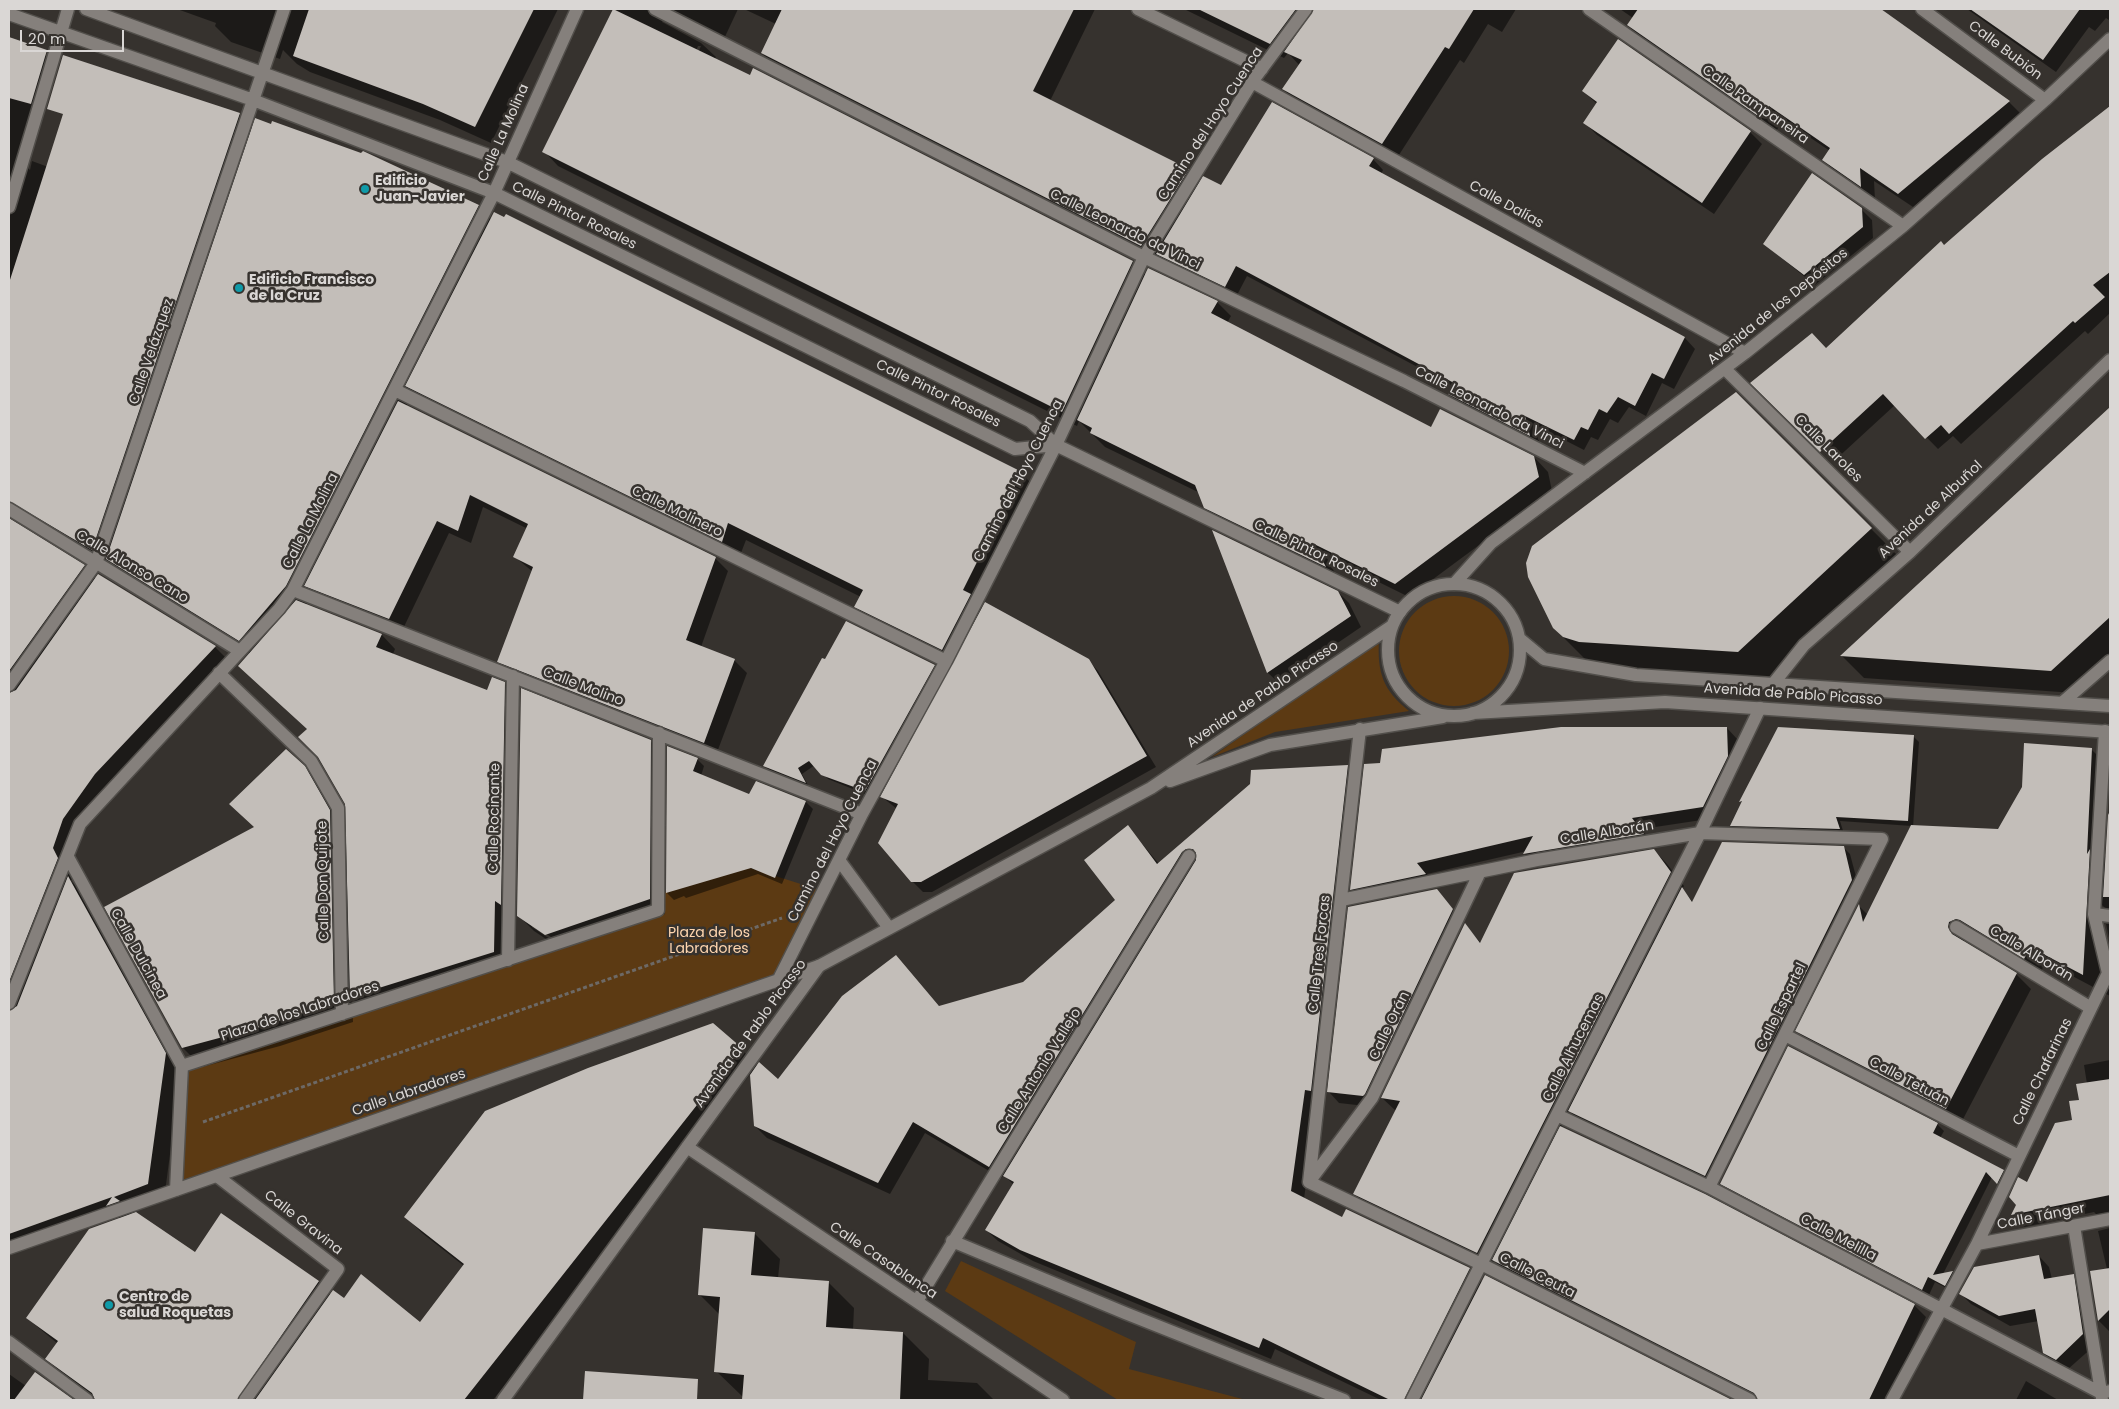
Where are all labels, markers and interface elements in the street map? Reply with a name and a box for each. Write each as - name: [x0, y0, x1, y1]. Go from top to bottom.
- street label: Calle Bubión: [1965, 18, 2045, 84]
- scale bar: [22, 20, 126, 52]
- text: 20 m: [28, 28, 66, 49]
- street label: Camino del Hoyo Cuenca: [1155, 44, 1267, 204]
- street label: Calle Pampaneira: [1698, 62, 1812, 148]
- street label: Calle La Molina: [475, 82, 533, 184]
- place label: Edificio Juan-Javier: [375, 173, 465, 206]
- street label: Calle Pintor Rosales: [509, 178, 639, 254]
- street label: Calle Dalías: [1466, 178, 1546, 232]
- marker: Edificio Juan-Javier: [359, 183, 371, 195]
- street label: Calle Leonardo da Vinci: [1047, 186, 1203, 274]
- street label: Avenida de los Depósitos: [1705, 245, 1851, 369]
- place label: Edificio Francisco de la Cruz: [249, 272, 374, 304]
- marker: Edificio Francisco de la Cruz: [233, 282, 245, 294]
- street label: Calle Velázquez: [126, 297, 178, 407]
- street label: Calle Pintor Rosales: [873, 356, 1003, 432]
- street label: Calle Leonardo da Vinci: [1411, 363, 1567, 453]
- street label: Camino del Hoyo Cuenca: [971, 397, 1067, 565]
- street label: Calle Laroles: [1791, 412, 1865, 486]
- street label: Avenida de Albuñol: [1876, 458, 1986, 562]
- street label: Calle La Molina: [280, 470, 342, 572]
- street label: Calle Molinero: [629, 483, 725, 541]
- street label: Calle Pintor Rosales: [1251, 516, 1381, 592]
- street label: Calle Alonso Cano: [73, 527, 191, 607]
- street label: Avenida de Pablo Picasso: [1184, 638, 1342, 752]
- street label: Calle Molino: [540, 664, 626, 710]
- street label: Avenida de Pablo Picasso: [1703, 680, 1883, 710]
- street label: Camino del Hoyo Cuenca: [785, 757, 881, 925]
- street label: Calle Rocinante: [486, 763, 504, 873]
- street label: Calle Alborán: [1559, 817, 1655, 849]
- street label: Calle Don Quijote: [315, 820, 333, 942]
- street label: Calle Tres Forcas: [1305, 894, 1335, 1014]
- street label: Calle Dulcinea: [106, 906, 170, 1002]
- street label: Calle Alborán: [1986, 922, 2076, 986]
- park label: Plaza de los Labradores: [668, 925, 750, 958]
- street label: Avenida de Pablo Picasso: [692, 957, 810, 1111]
- street label: Calle Espartel: [1754, 960, 1810, 1054]
- street label: Plaza de los Labradores: [219, 978, 381, 1046]
- street label: Calle Orán: [1366, 989, 1414, 1063]
- street label: Calle Alhucemas: [1540, 991, 1608, 1105]
- street label: Calle Antonio Vallejo: [995, 1005, 1085, 1137]
- street label: Calle Chafarinas: [2010, 1016, 2076, 1128]
- street label: Calle Tetuán: [1866, 1054, 1952, 1110]
- street label: Calle Labradores: [350, 1066, 468, 1120]
- street label: Calle Gravina: [260, 1187, 346, 1259]
- street label: Calle Tánger: [1996, 1200, 2086, 1234]
- street label: Calle Melilla: [1797, 1211, 1879, 1265]
- street label: Calle Casablanca: [826, 1219, 940, 1303]
- street label: Calle Ceuta: [1496, 1250, 1578, 1302]
- place label: Centro de salud Roquetas: [119, 1289, 231, 1321]
- marker: Centro de salud Roquetas: [103, 1299, 115, 1311]

